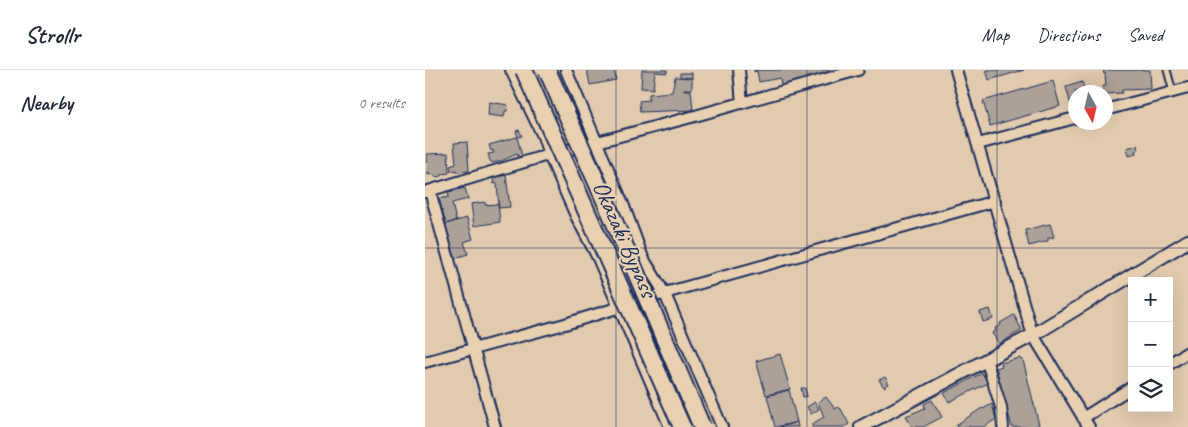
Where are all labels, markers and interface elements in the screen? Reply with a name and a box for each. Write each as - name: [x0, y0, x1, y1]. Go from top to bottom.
- text: Strollr: [25, 20, 80, 50]
- text: Map: [982, 24, 1009, 46]
- text: Directions: [1037, 24, 1100, 46]
- text: Saved: [1128, 24, 1163, 46]
- north arrow: [1068, 85, 1113, 130]
- text: Nearby: [20, 90, 73, 116]
- text: 0 results: [358, 93, 405, 113]
- street label: Okazaki Bypass: [586, 176, 665, 304]
- map controls: [1128, 277, 1173, 412]
- button: +: [1128, 277, 1173, 322]
- button: −: [1128, 322, 1173, 367]
- button: layers: [1128, 367, 1173, 412]

